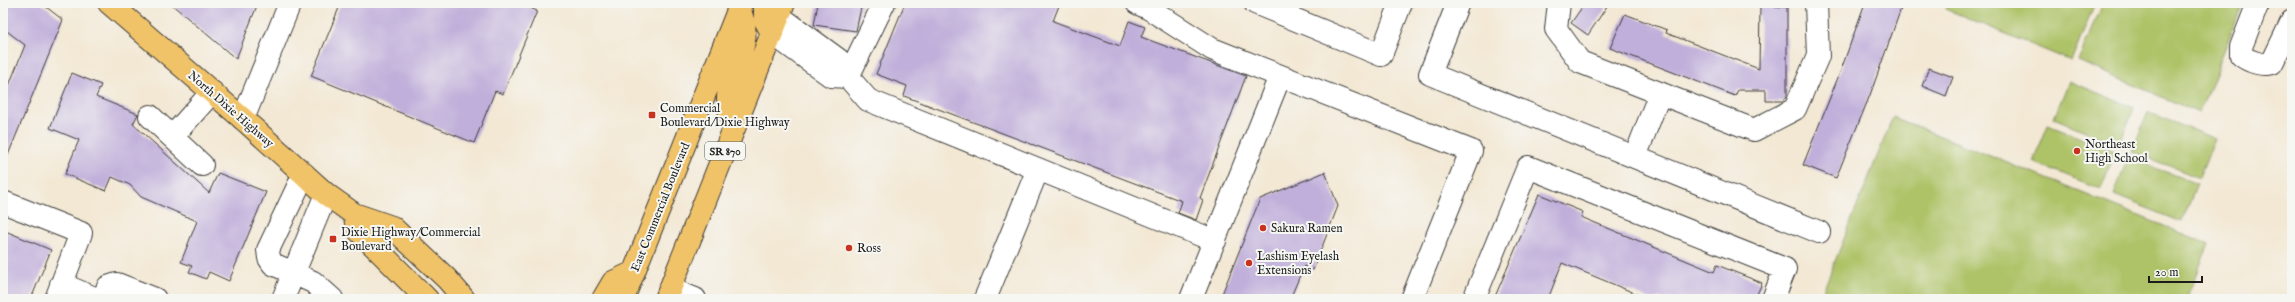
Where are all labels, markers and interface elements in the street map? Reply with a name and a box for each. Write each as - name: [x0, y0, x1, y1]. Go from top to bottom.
- street label: North Dixie Highway: [185, 68, 277, 151]
- place label: Commercial Boulevard/Dixie Highway: [660, 101, 790, 130]
- marker: Commercial Boulevard/Dixie Highway: [647, 110, 657, 120]
- place label: Northeast High School: [2085, 137, 2149, 166]
- street label: East Commercial Boulevard: [628, 140, 693, 274]
- road number: SR 870: [705, 142, 745, 160]
- marker: Northeast High School: [2072, 146, 2082, 156]
- place label: Sakura Ramen: [1271, 221, 1343, 236]
- marker: Sakura Ramen: [1258, 223, 1268, 233]
- place label: Dixie Highway/Commercial Boulevard: [341, 225, 481, 254]
- marker: Dixie Highway/Commercial Boulevard: [328, 234, 338, 244]
- place label: Ross: [857, 241, 881, 256]
- marker: Ross: [844, 243, 854, 253]
- place label: Lashism Eyelash Extensions: [1257, 249, 1340, 278]
- marker: Lashism Eyelash Extensions: [1244, 258, 1254, 268]
- scale bar: [2149, 258, 2202, 284]
- text: 20 m: [2155, 265, 2178, 280]

